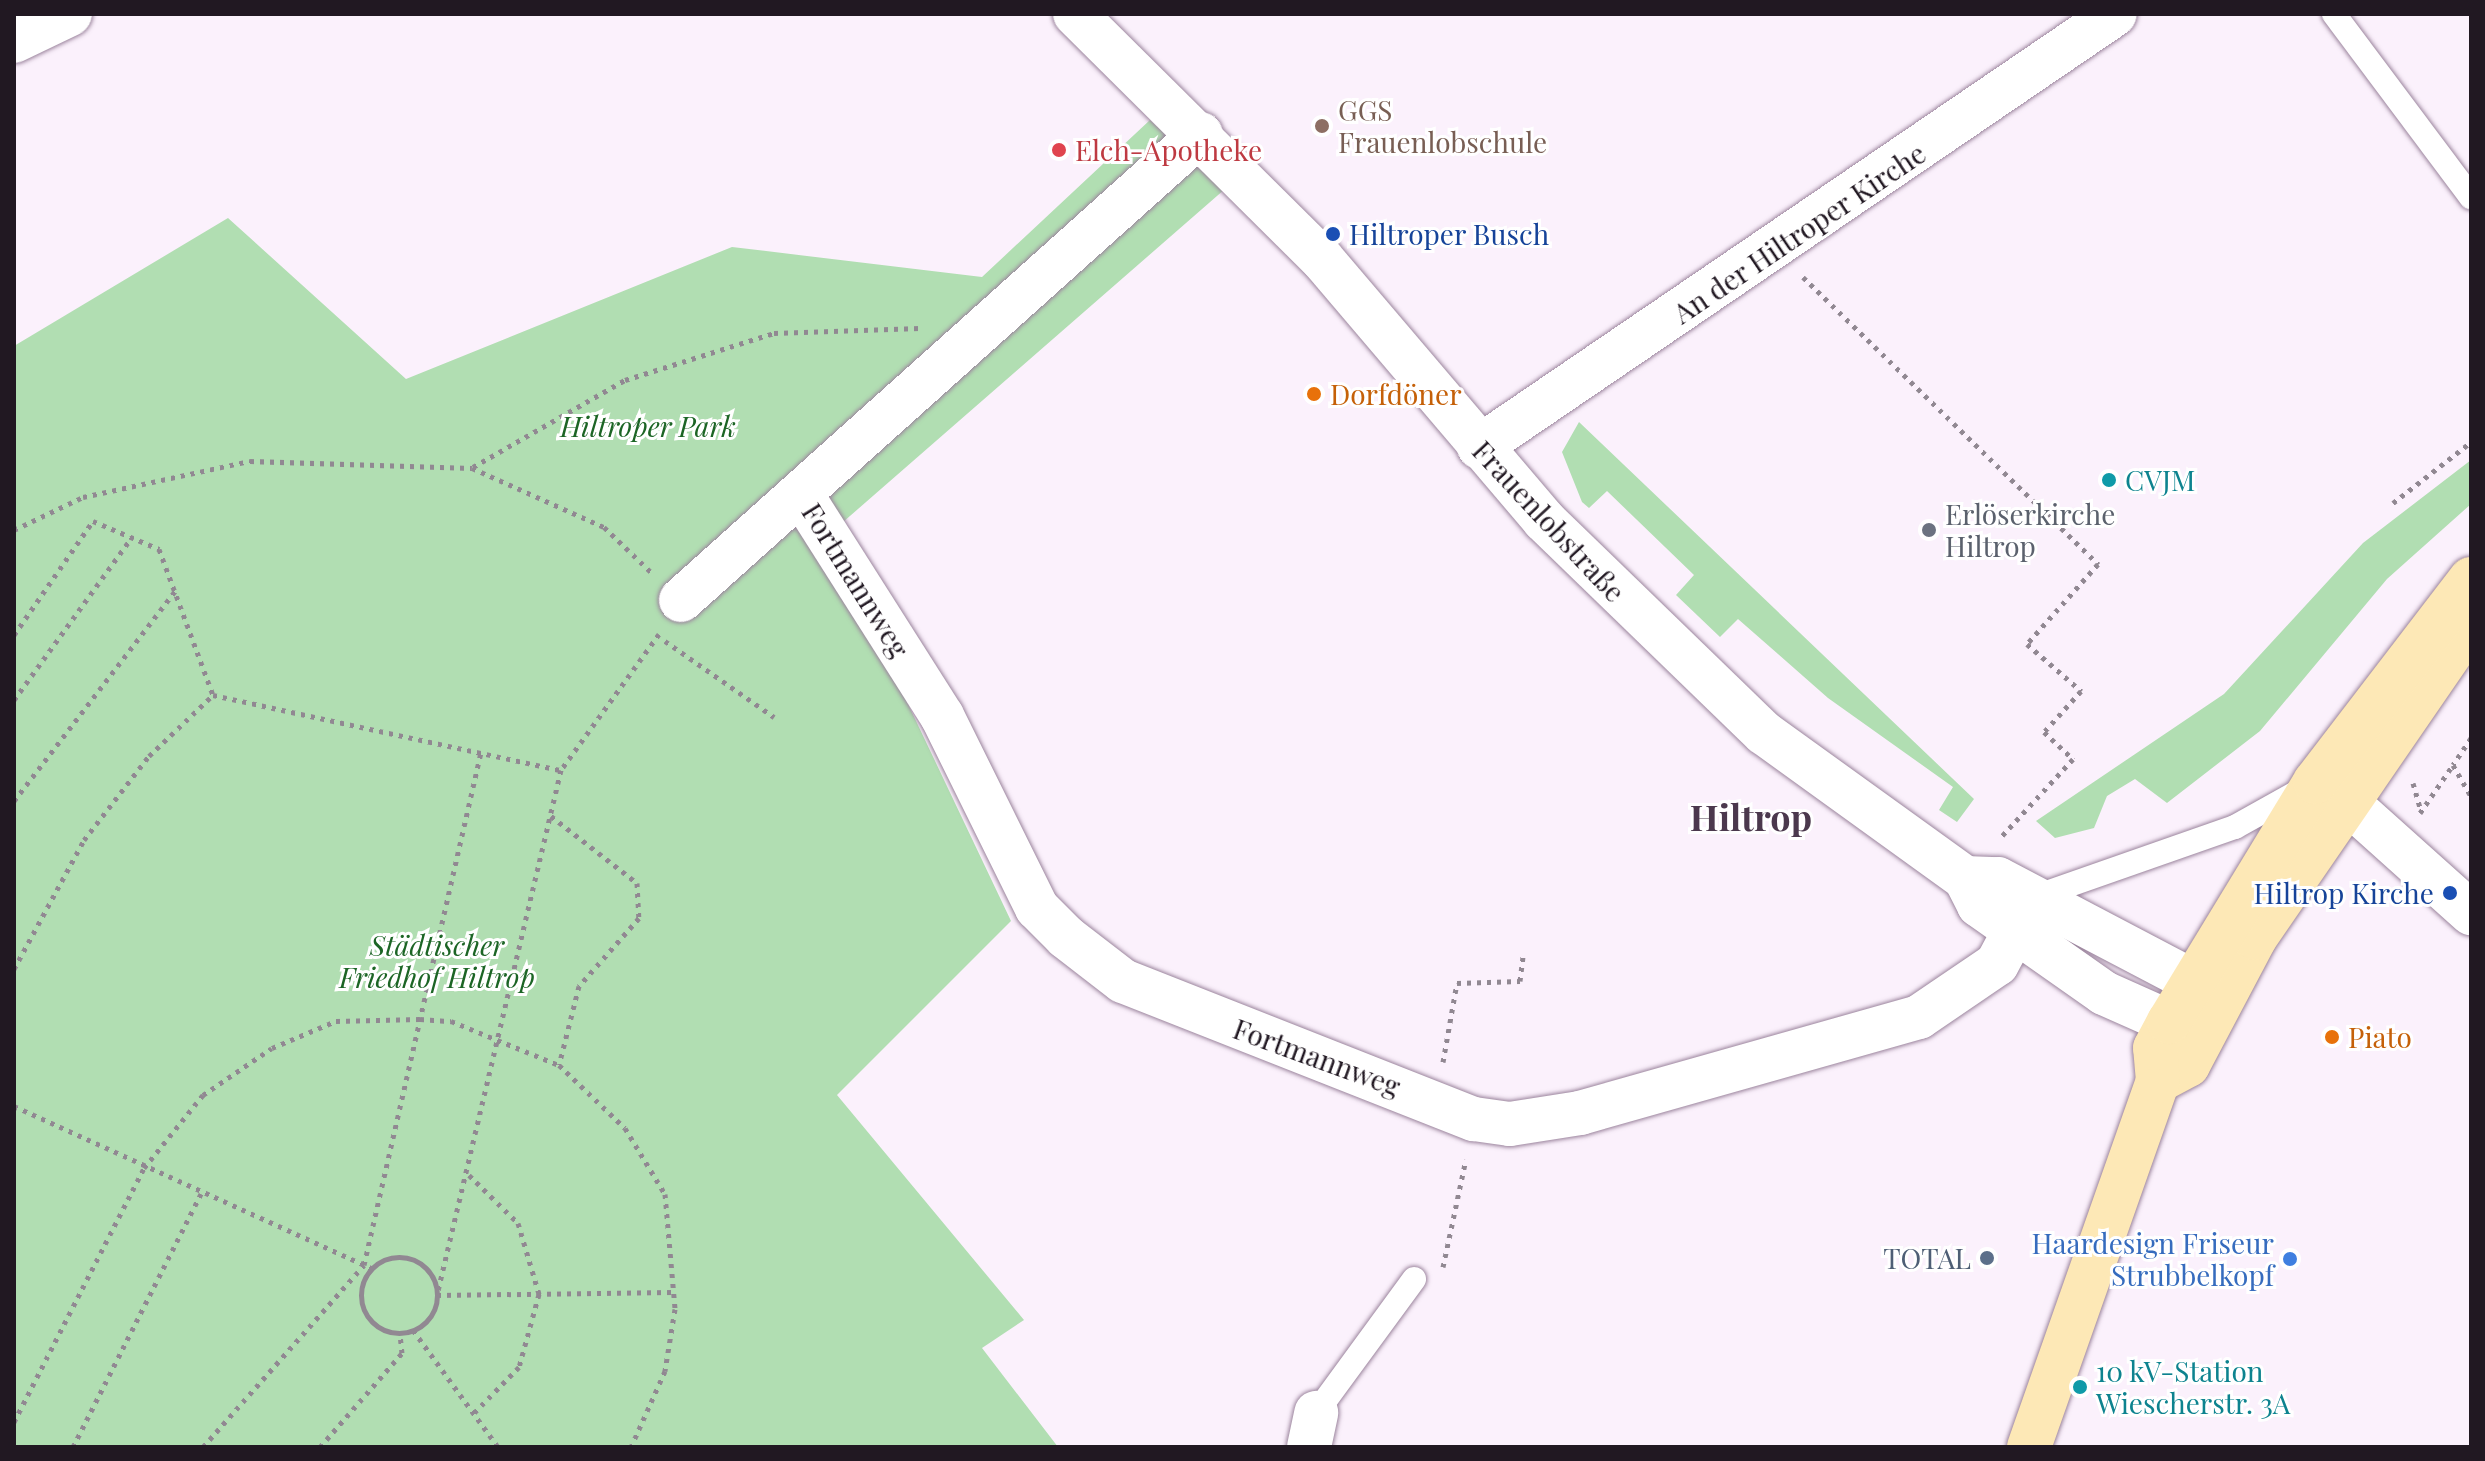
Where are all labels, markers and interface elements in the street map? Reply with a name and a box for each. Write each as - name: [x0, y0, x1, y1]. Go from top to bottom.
- place label: GGS Frauenlobschule: [1338, 93, 1547, 159]
- marker: GGS Frauenlobschule: [1313, 117, 1331, 135]
- place label: Elch-Apotheke: [1075, 133, 1262, 167]
- street label: An der Hiltroper Kirche: [1666, 136, 1932, 330]
- marker: Elch-Apotheke: [1050, 141, 1068, 159]
- place label: Hiltroper Busch: [1349, 217, 1550, 251]
- marker: Hiltroper Busch: [1324, 225, 1342, 243]
- place label: Dorfdöner: [1330, 377, 1462, 411]
- marker: Dorfdöner: [1305, 385, 1323, 403]
- park label: Hiltroper Park: [560, 409, 736, 443]
- street label: Frauenlobstraße: [1466, 434, 1632, 608]
- place label: CVJM: [2125, 463, 2195, 497]
- marker: CVJM: [2100, 471, 2118, 489]
- street label: Fortmannweg: [795, 497, 917, 663]
- place label: Erlöserkirche Hiltrop: [1945, 497, 2115, 563]
- marker: Erlöserkirche Hiltrop: [1920, 521, 1938, 539]
- district label: Hiltrop: [1690, 795, 1812, 839]
- place label: Hiltrop Kirche: [2254, 876, 2434, 910]
- marker: Hiltrop Kirche: [2441, 884, 2459, 902]
- park label: Städtischer Friedhof Hiltrop: [339, 928, 535, 994]
- street label: Fortmannweg: [1229, 1011, 1405, 1103]
- place label: Piato: [2348, 1020, 2412, 1054]
- marker: Piato: [2323, 1028, 2341, 1046]
- place label: Haardesign Friseur Strubbelkopf: [2032, 1226, 2274, 1292]
- place label: TOTAL: [1883, 1241, 1971, 1275]
- marker: TOTAL: [1978, 1249, 1996, 1267]
- marker: Haardesign Friseur Strubbelkopf: [2281, 1250, 2299, 1268]
- place label: 10 kV-Station Wiescherstr. 3A: [2096, 1354, 2290, 1420]
- marker: 10 kV-Station Wiescherstr. 3A: [2071, 1378, 2089, 1396]

